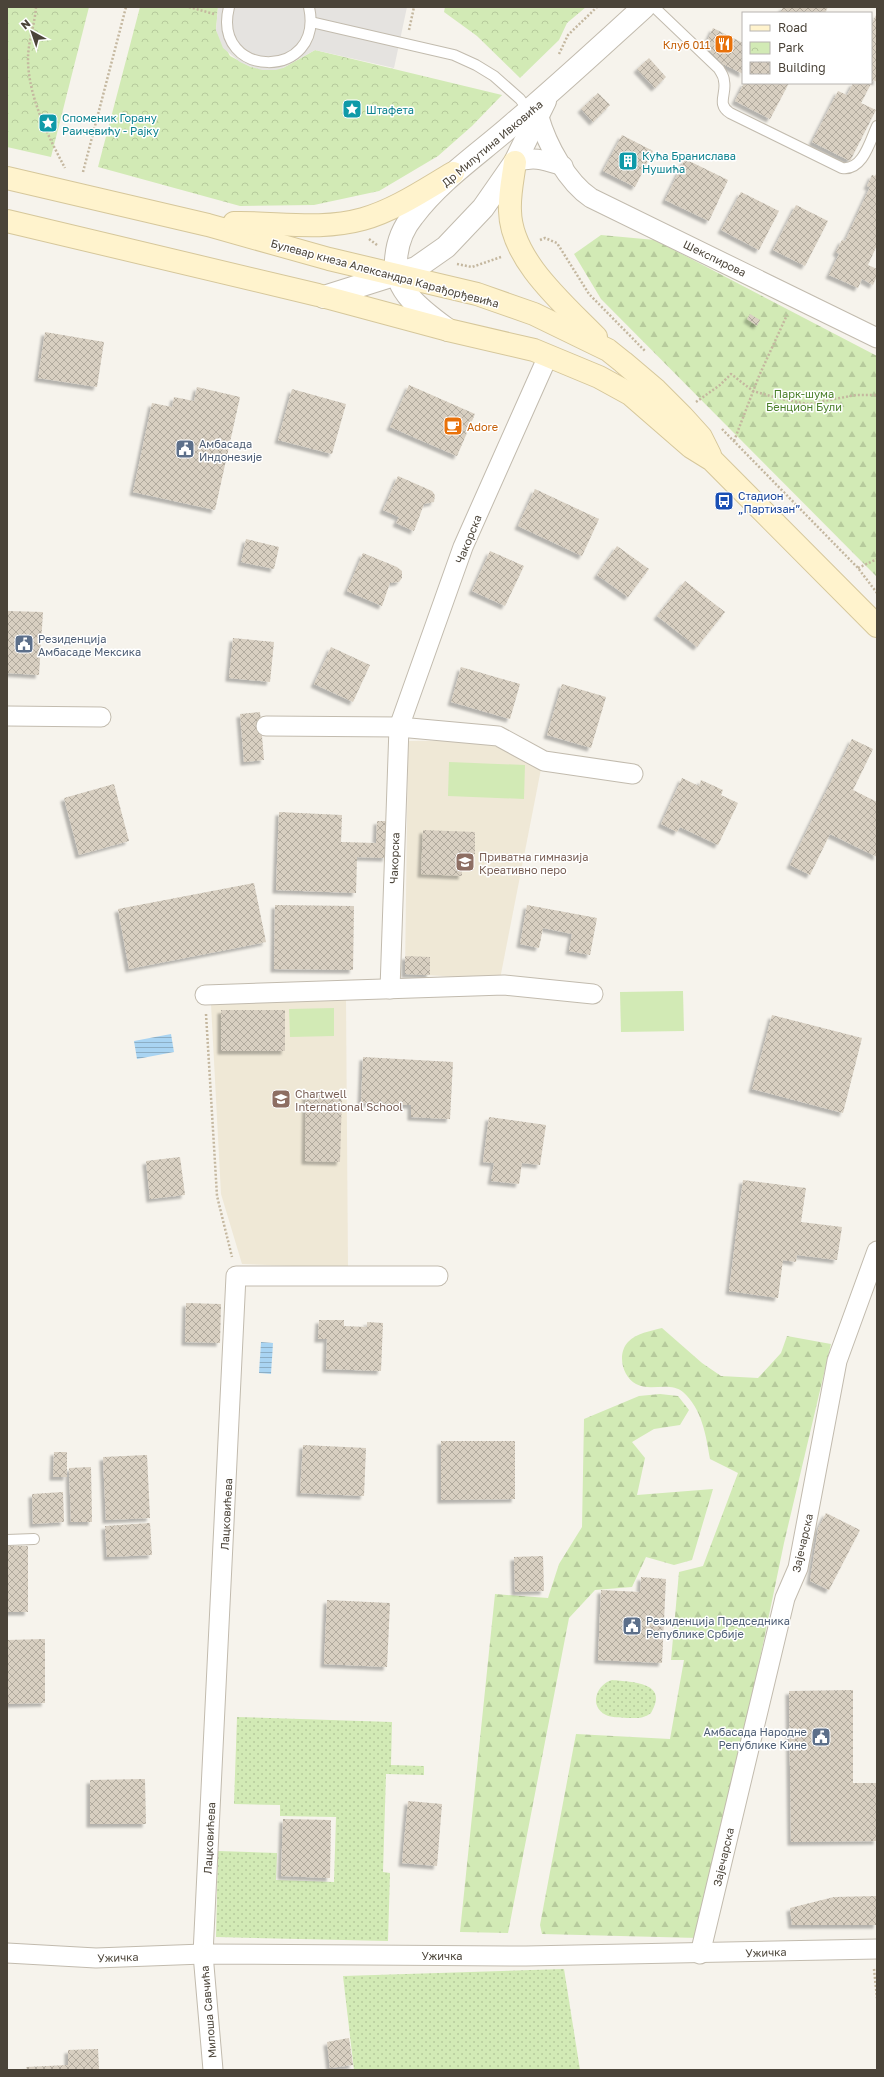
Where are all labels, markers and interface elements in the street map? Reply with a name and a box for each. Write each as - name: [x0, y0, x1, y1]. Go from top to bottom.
- north arrow: [12, 12, 52, 52]
- legend: [742, 12, 872, 84]
- text: N: [18, 16, 33, 32]
- text: Road: [778, 20, 807, 35]
- restaurant icon: Клуб 011: [713, 33, 735, 55]
- place label: Клуб 011: [663, 38, 710, 51]
- text: Park: [778, 40, 804, 55]
- text: Building: [778, 60, 826, 75]
- street label: Др Милутина Ивковића: [439, 97, 545, 189]
- place icon: Штафета: [341, 98, 363, 120]
- place label: Штафета: [366, 103, 414, 116]
- place label: Споменик Горану Раичевићу - Рајку: [62, 111, 159, 137]
- place icon: Споменик Горану Раичевићу - Рајку: [37, 112, 59, 134]
- place label: Кућа Бранислава Нушића: [642, 149, 736, 175]
- building icon: Кућа Бранислава Нушића: [617, 150, 639, 172]
- street label: Булевар кнеза Александра Карађорђевића: [269, 236, 501, 310]
- street label: Шекспирова: [681, 237, 749, 279]
- park label: Парк-шума Бенцион Були: [766, 387, 842, 413]
- cafe icon: Adore: [442, 415, 464, 437]
- place label: Adore: [467, 420, 498, 433]
- place label: Амбасада Индонезије: [199, 437, 262, 463]
- public building icon: Амбасада Индонезије: [174, 438, 196, 460]
- place label: Стадион „Партизан”: [738, 489, 801, 515]
- bus stop icon: Стадион „Партизан”: [713, 490, 735, 512]
- street label: Чакорска: [452, 513, 484, 565]
- place label: Резиденција Амбасаде Мексика: [38, 632, 141, 658]
- public building icon: Резиденција Амбасаде Мексика: [13, 633, 35, 655]
- street label: Чакорска: [387, 832, 401, 884]
- place label: Приватна гимназија Креативно перо: [479, 850, 588, 876]
- school or university icon: Приватна гимназија Креативно перо: [454, 851, 476, 873]
- place label: Chartwell International School: [295, 1087, 403, 1113]
- school or university icon: Chartwell International School: [270, 1088, 292, 1110]
- street label: Лацковићева: [218, 1478, 234, 1550]
- street label: Зајечарска: [789, 1512, 815, 1574]
- place label: Резиденција Председника Републике Србије: [646, 1614, 790, 1640]
- public building icon: Резиденција Председника Републике Србије: [621, 1615, 643, 1637]
- place label: Амбасада Народне Републике Кине: [703, 1725, 807, 1751]
- public building icon: Амбасада Народне Републике Кине: [810, 1726, 832, 1748]
- street label: Лацковићева: [201, 1802, 217, 1874]
- street label: Зајечарска: [710, 1826, 736, 1888]
- street label: Ужичка: [745, 1945, 787, 1959]
- street label: Ужичка: [421, 1949, 463, 1962]
- street label: Ужичка: [97, 1950, 139, 1964]
- street label: Милоша Савчића: [197, 1965, 219, 2059]

